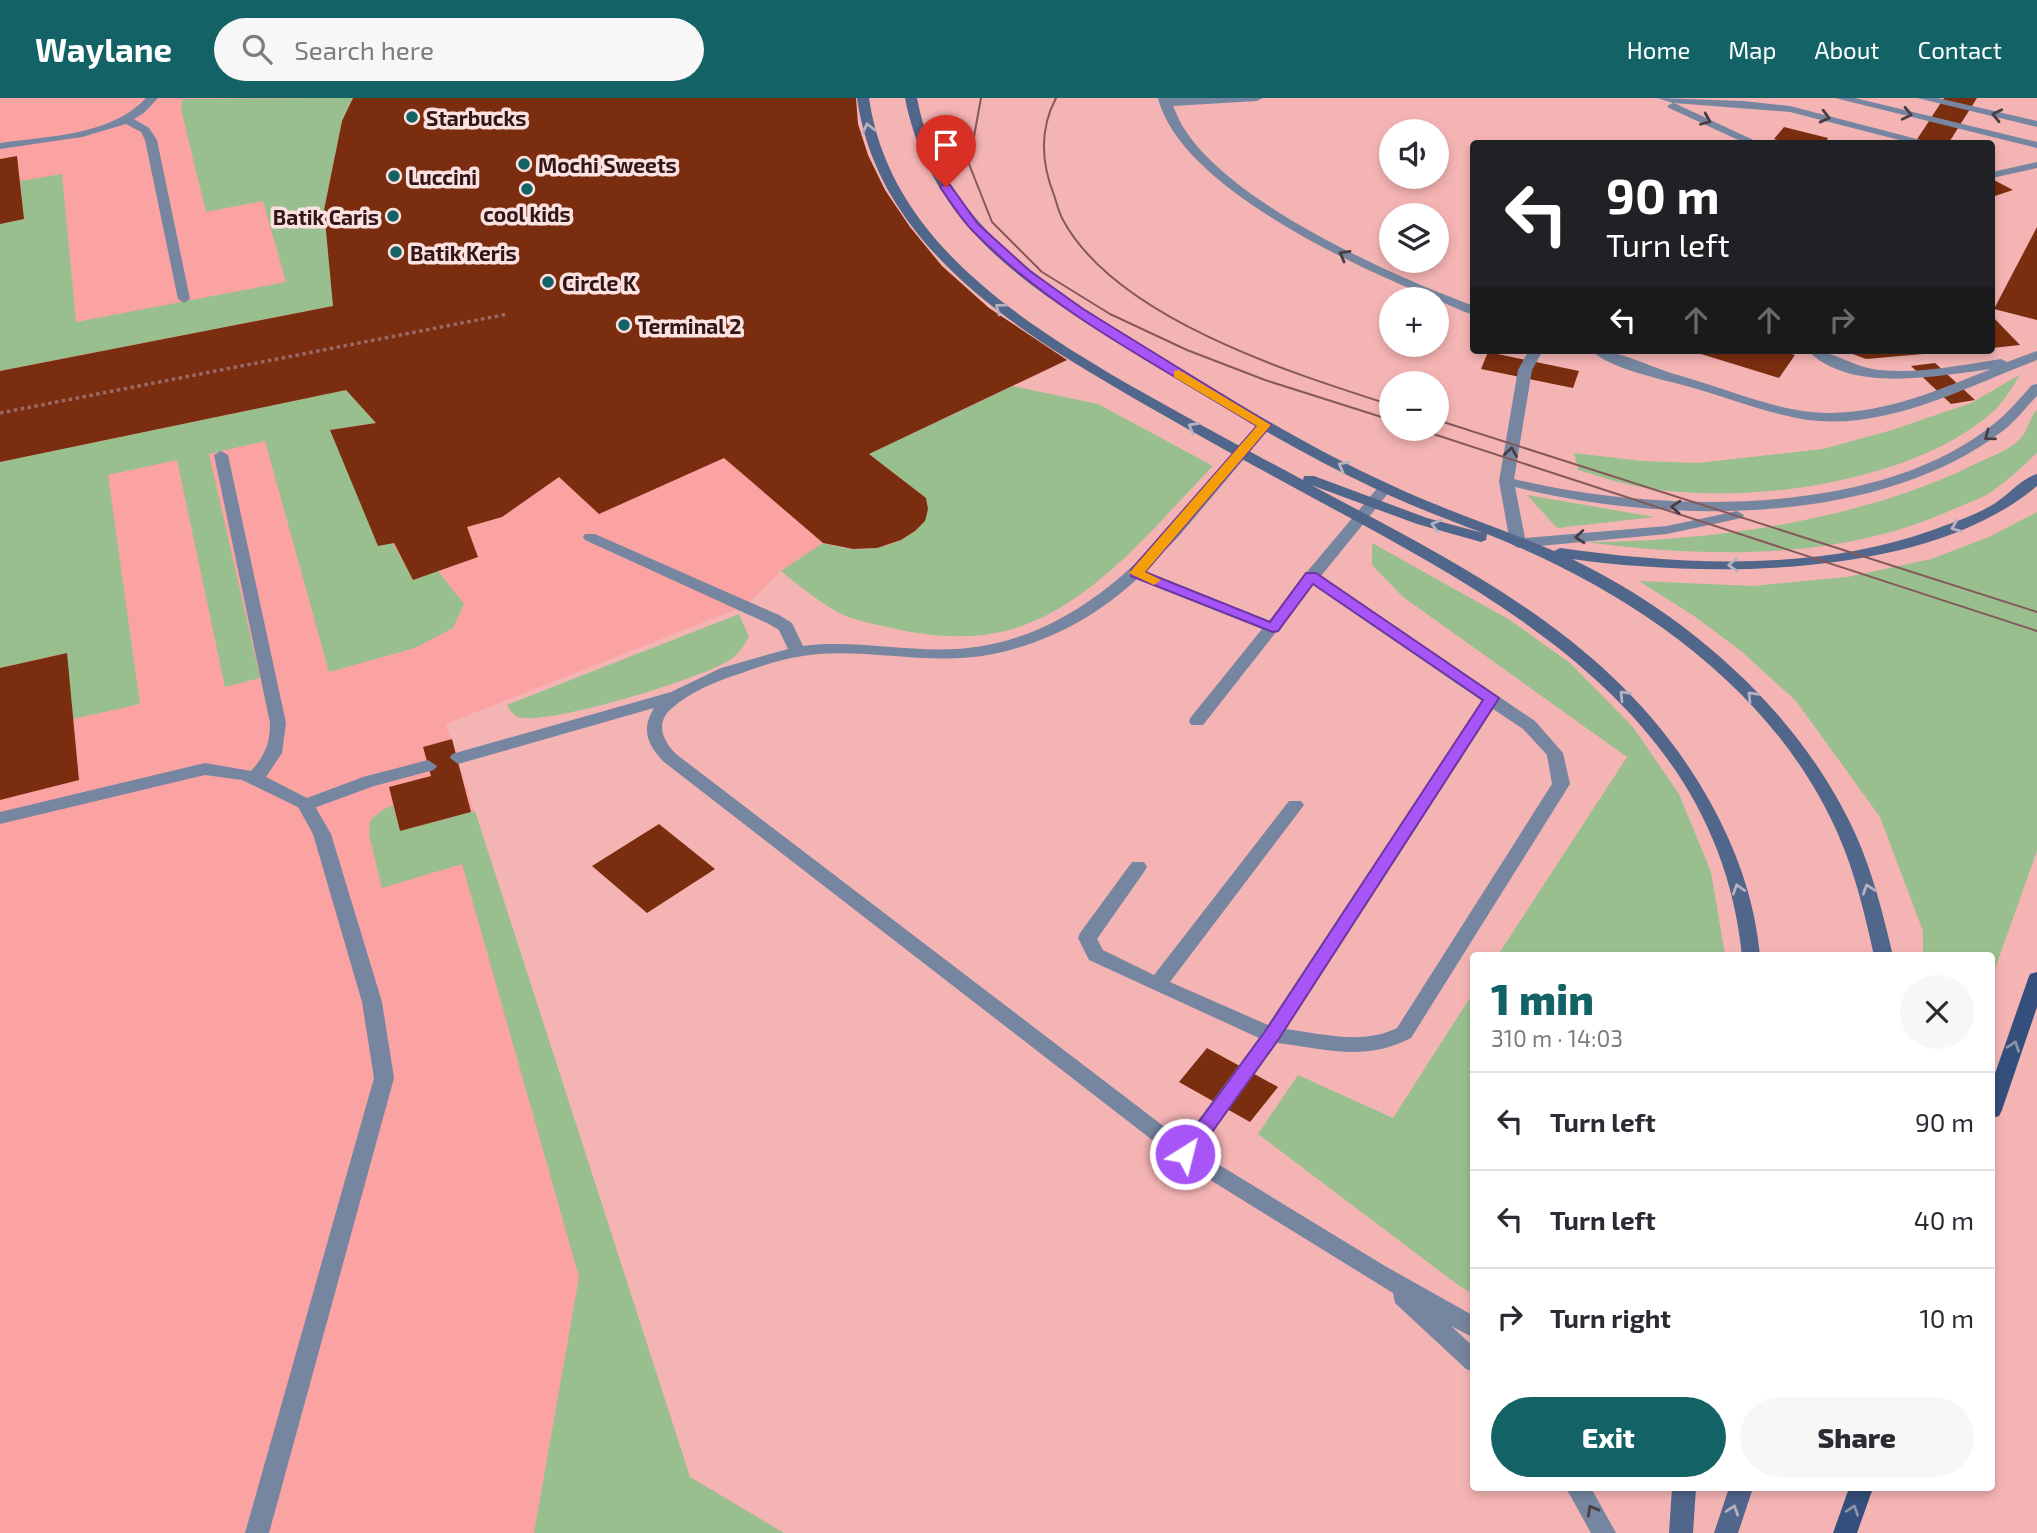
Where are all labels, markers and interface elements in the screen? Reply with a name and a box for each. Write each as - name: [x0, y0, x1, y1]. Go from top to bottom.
- search box: [214, 18, 704, 81]
- text: Waylane: [35, 29, 172, 69]
- icon: search: [238, 30, 276, 68]
- text: Search here: [294, 34, 434, 65]
- text: Home: [1627, 35, 1690, 64]
- text: Map: [1728, 35, 1776, 64]
- text: About: [1814, 35, 1880, 64]
- text: Contact: [1918, 35, 2002, 64]
- place label: Starbucks: [426, 105, 526, 130]
- one-way arrow: [1901, 106, 1913, 120]
- marker: Starbucks: [404, 109, 420, 125]
- one-way arrow: [1819, 109, 1831, 123]
- one-way arrow: [1991, 109, 2003, 123]
- one-way arrow: [1699, 112, 1711, 126]
- pin: [916, 115, 976, 187]
- map controls: [1379, 119, 1449, 441]
- button: sound: [1379, 119, 1449, 189]
- one-way arrow: [862, 122, 876, 134]
- icon: arrive: [927, 126, 965, 164]
- place label: Mochi Sweets: [538, 152, 677, 177]
- marker: Mochi Sweets: [516, 156, 532, 172]
- place label: Luccini: [408, 164, 477, 189]
- text: 90 m: [1606, 165, 1720, 224]
- marker: Luccini: [386, 168, 402, 184]
- icon: left: [1491, 168, 1582, 259]
- marker: cool kids: [519, 181, 535, 197]
- place label: cool kids: [483, 201, 571, 226]
- button: layers: [1379, 203, 1449, 273]
- place label: Batik Caris: [273, 204, 379, 229]
- marker: Batik Caris: [385, 208, 401, 224]
- text: Turn left: [1606, 225, 1730, 263]
- place label: Batik Keris: [410, 240, 517, 265]
- marker: Batik Keris: [388, 244, 404, 260]
- one-way arrow: [1338, 250, 1351, 263]
- place label: Circle K: [562, 270, 637, 295]
- marker: Circle K: [540, 274, 556, 290]
- button: +: [1379, 287, 1449, 357]
- icon: left: [1604, 301, 1642, 339]
- icon: ahead: [1677, 301, 1715, 339]
- icon: ahead: [1750, 301, 1788, 339]
- icon: right: [1823, 301, 1861, 339]
- one-way arrow: [995, 304, 1007, 317]
- place label: Terminal 2: [638, 313, 741, 338]
- marker: Terminal 2: [616, 317, 632, 333]
- button: −: [1379, 371, 1449, 441]
- one-way arrow: [1188, 422, 1201, 435]
- one-way arrow: [1984, 427, 1996, 440]
- one-way arrow: [1503, 446, 1518, 458]
- one-way arrow: [1338, 461, 1351, 474]
- one-way arrow: [1671, 500, 1682, 515]
- one-way arrow: [1430, 518, 1442, 533]
- one-way arrow: [1951, 518, 1963, 532]
- one-way arrow: [1575, 529, 1586, 544]
- one-way arrow: [1727, 557, 1738, 572]
- one-way arrow: [1619, 690, 1632, 703]
- one-way arrow: [1748, 691, 1761, 704]
- one-way arrow: [1731, 883, 1746, 895]
- one-way arrow: [1862, 884, 1876, 896]
- text: 1 min: [1491, 973, 1594, 1023]
- button: close: [1900, 975, 1974, 1049]
- text: 310 m · 14:03: [1491, 1024, 1623, 1052]
- one-way arrow: [2006, 1040, 2020, 1052]
- icon: left: [1491, 1102, 1529, 1140]
- text: Turn left: [1550, 1106, 1656, 1137]
- text: 90 m: [1915, 1106, 1974, 1137]
- position arrow: [1148, 1117, 1222, 1191]
- icon: left: [1491, 1200, 1529, 1238]
- text: Turn left: [1550, 1204, 1656, 1235]
- text: 40 m: [1914, 1204, 1974, 1235]
- icon: right: [1491, 1298, 1529, 1336]
- text: Turn right: [1550, 1302, 1671, 1333]
- text: 10 m: [1919, 1302, 1974, 1333]
- button: Exit: [1491, 1397, 1726, 1477]
- button: Share: [1740, 1397, 1974, 1477]
- one-way arrow: [1587, 1504, 1600, 1517]
- one-way arrow: [1725, 1505, 1740, 1517]
- one-way arrow: [1845, 1505, 1859, 1517]

